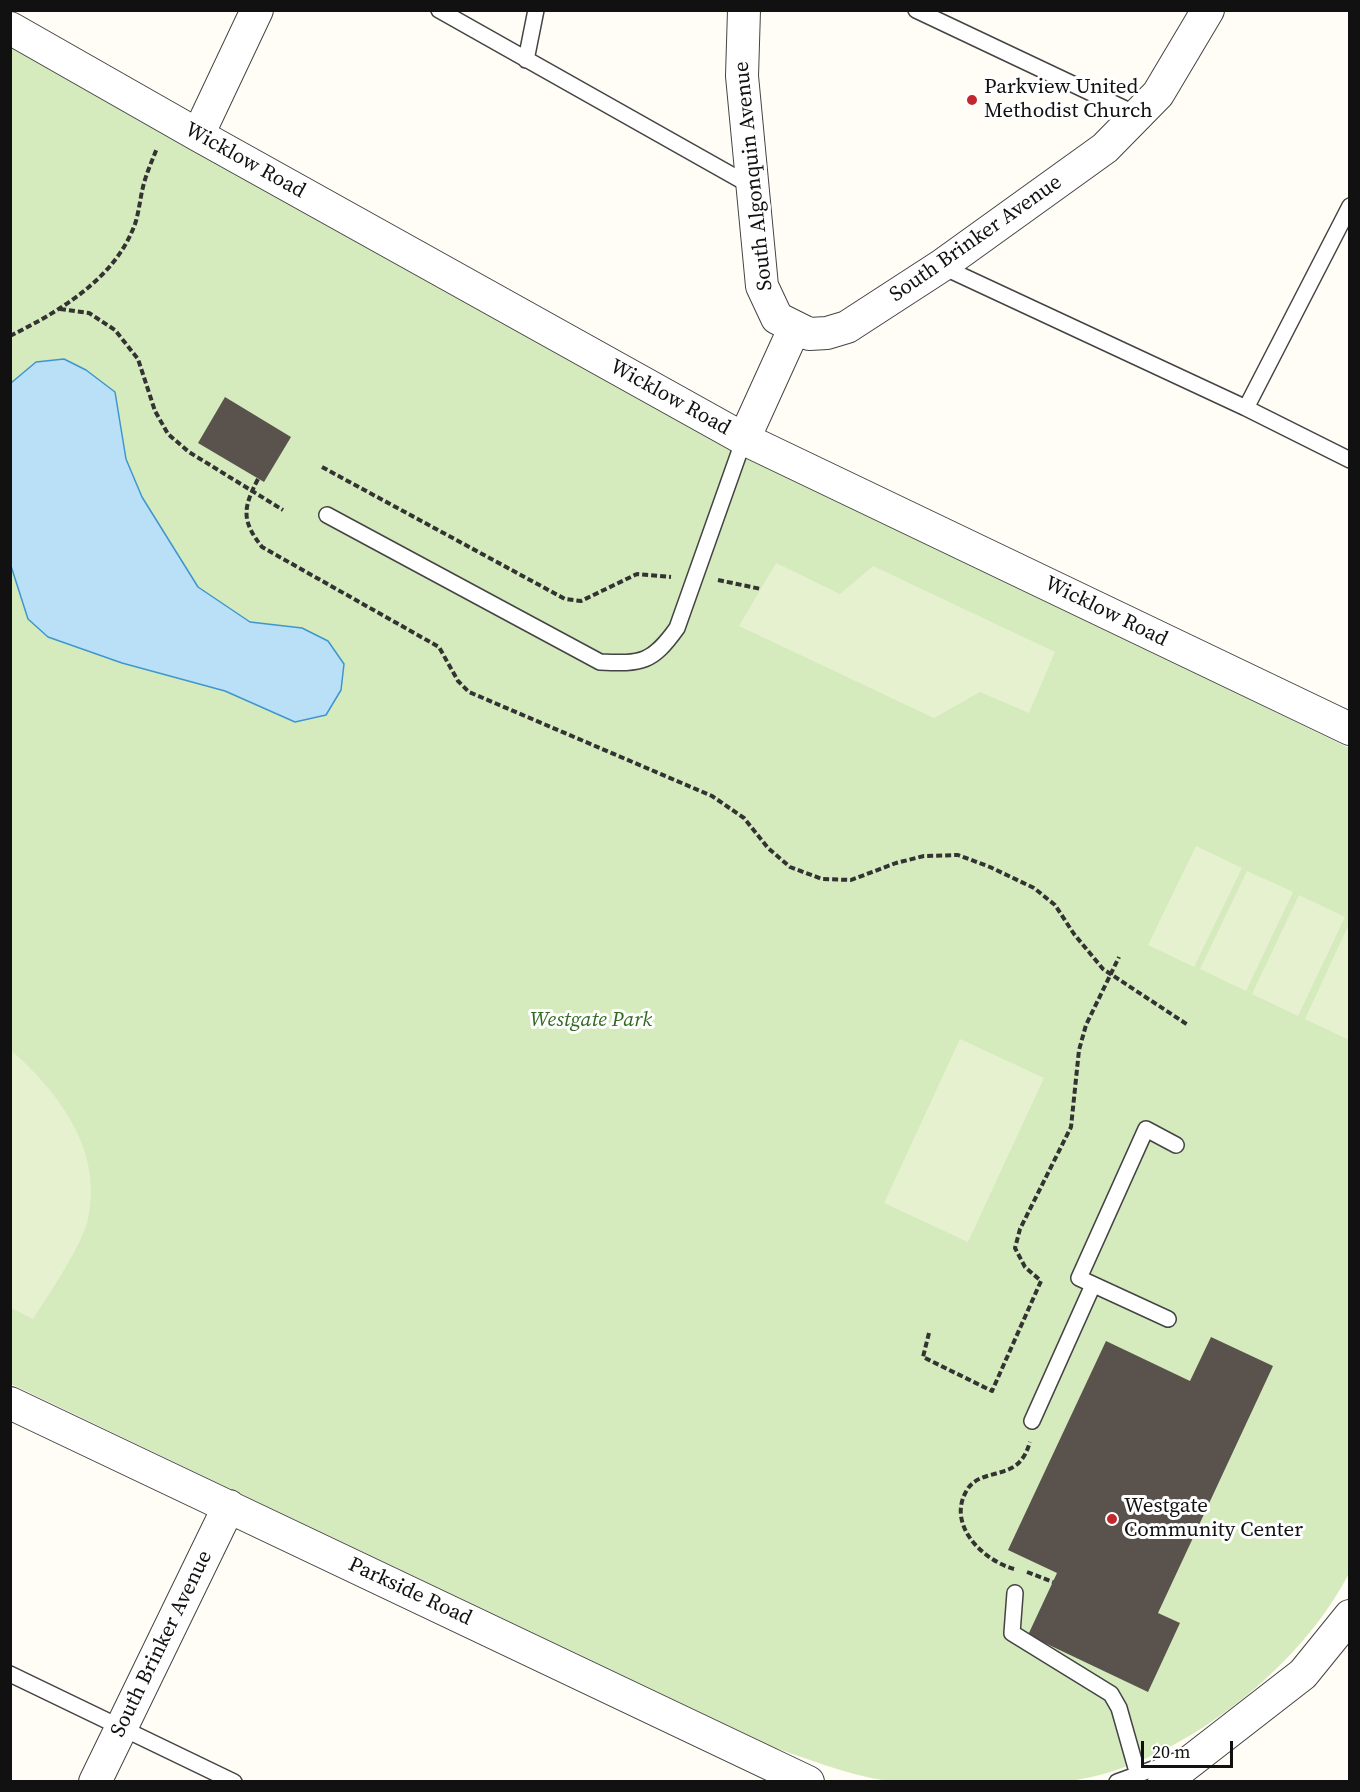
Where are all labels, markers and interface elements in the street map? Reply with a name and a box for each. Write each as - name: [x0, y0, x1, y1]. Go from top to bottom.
- street label: South Algonquin Avenue: [729, 60, 779, 292]
- place label: Parkview United Methodist Church: [984, 75, 1153, 125]
- marker: Parkview United Methodist Church: [965, 93, 979, 107]
- street label: Wicklow Road: [180, 118, 310, 204]
- street label: South Brinker Avenue: [885, 170, 1067, 308]
- street label: Wicklow Road: [605, 355, 735, 441]
- street label: Wicklow Road: [1040, 571, 1172, 653]
- park label: Westgate Park: [530, 1008, 652, 1034]
- place label: Westgate Community Center: [1124, 1494, 1303, 1544]
- marker: Westgate Community Center: [1105, 1512, 1119, 1526]
- street label: South Brinker Avenue: [106, 1547, 218, 1741]
- street label: Parkside Road: [344, 1552, 476, 1632]
- scale bar: [1144, 1729, 1236, 1767]
- text: 20 m: [1152, 1739, 1190, 1764]

